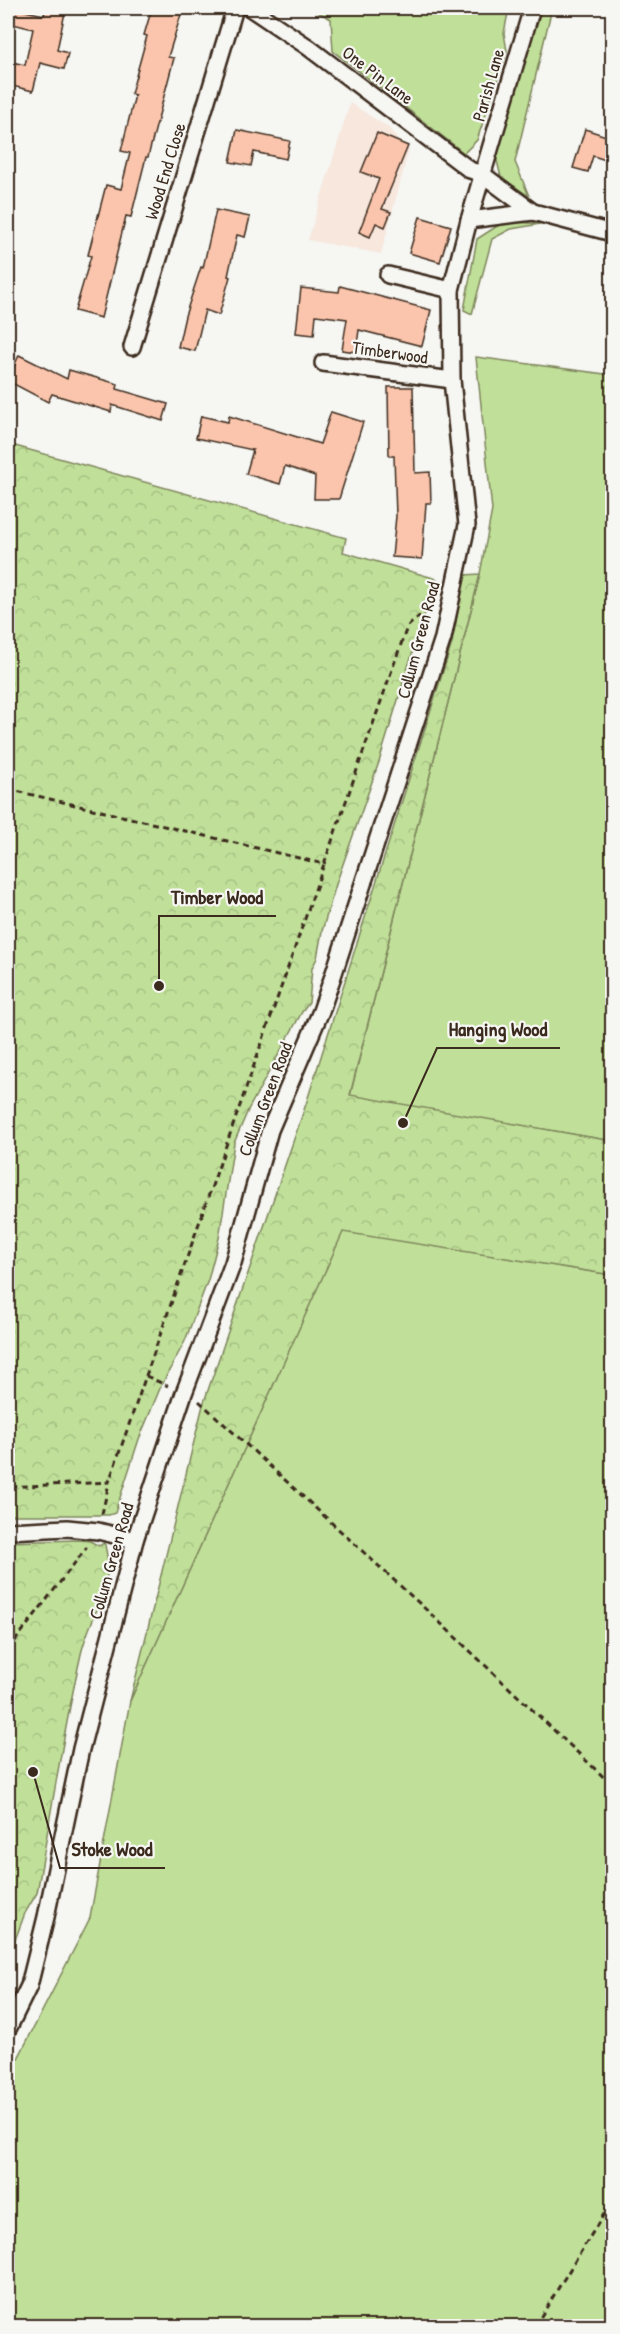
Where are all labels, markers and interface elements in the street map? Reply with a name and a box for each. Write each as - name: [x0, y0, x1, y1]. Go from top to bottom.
- street label: One Pin Lane: [337, 40, 419, 110]
- street label: Parish Lane: [466, 46, 510, 124]
- street label: Wood End Close: [138, 120, 192, 222]
- street label: Timberwood: [351, 334, 429, 370]
- street label: Collum Green Road: [390, 579, 446, 701]
- callout: Timber Wood: [159, 878, 276, 916]
- text: Timber Wood: [170, 883, 263, 910]
- callout: Hanging Wood: [437, 1010, 560, 1048]
- text: Hanging Wood: [449, 1015, 547, 1043]
- street label: Collum Green Road: [232, 1038, 298, 1160]
- street label: Collum Green Road: [82, 1500, 140, 1622]
- callout: Stoke Wood: [60, 1830, 165, 1868]
- text: Stoke Wood: [71, 1835, 153, 1862]

